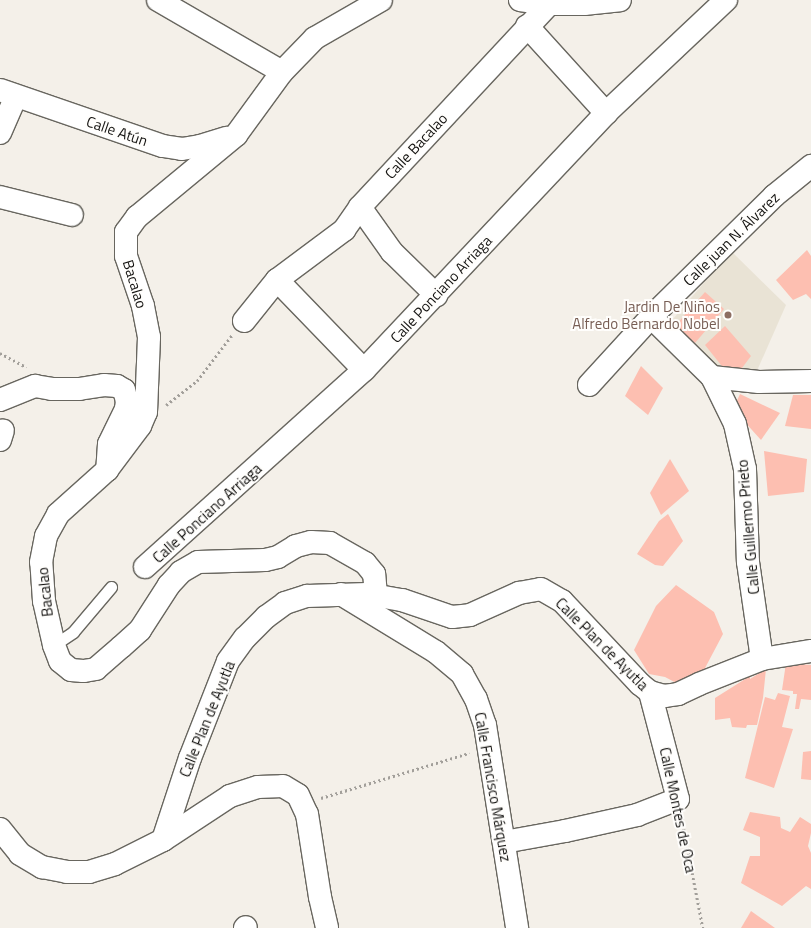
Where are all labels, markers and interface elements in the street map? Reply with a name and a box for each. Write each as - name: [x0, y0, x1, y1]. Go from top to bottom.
- street label: Calle Bacalao: [381, 109, 451, 183]
- street label: Calle Atún: [84, 112, 150, 150]
- street label: Calle juan N. Álvarez: [679, 189, 783, 289]
- street label: Calle Ponciano Arriaga: [387, 232, 495, 346]
- street label: Bacalao: [119, 258, 151, 310]
- place label: Jardin De Niños Alfredo Bernardo Nobel: [572, 297, 720, 332]
- marker: Jardin De Niños Alfredo Bernardo Nobel: [723, 310, 733, 320]
- street label: Calle Ponciano Arriaga: [149, 459, 265, 567]
- street label: Calle Guillermo Prieto: [733, 459, 763, 595]
- street label: Bacalao: [33, 566, 57, 618]
- street label: Calle Plan de Ayutla: [552, 594, 652, 694]
- street label: Calle Plan de Ayutla: [175, 658, 239, 780]
- street label: Calle Francisco Márquez: [471, 711, 515, 863]
- street label: Calle Montes de Oca: [656, 746, 700, 874]

